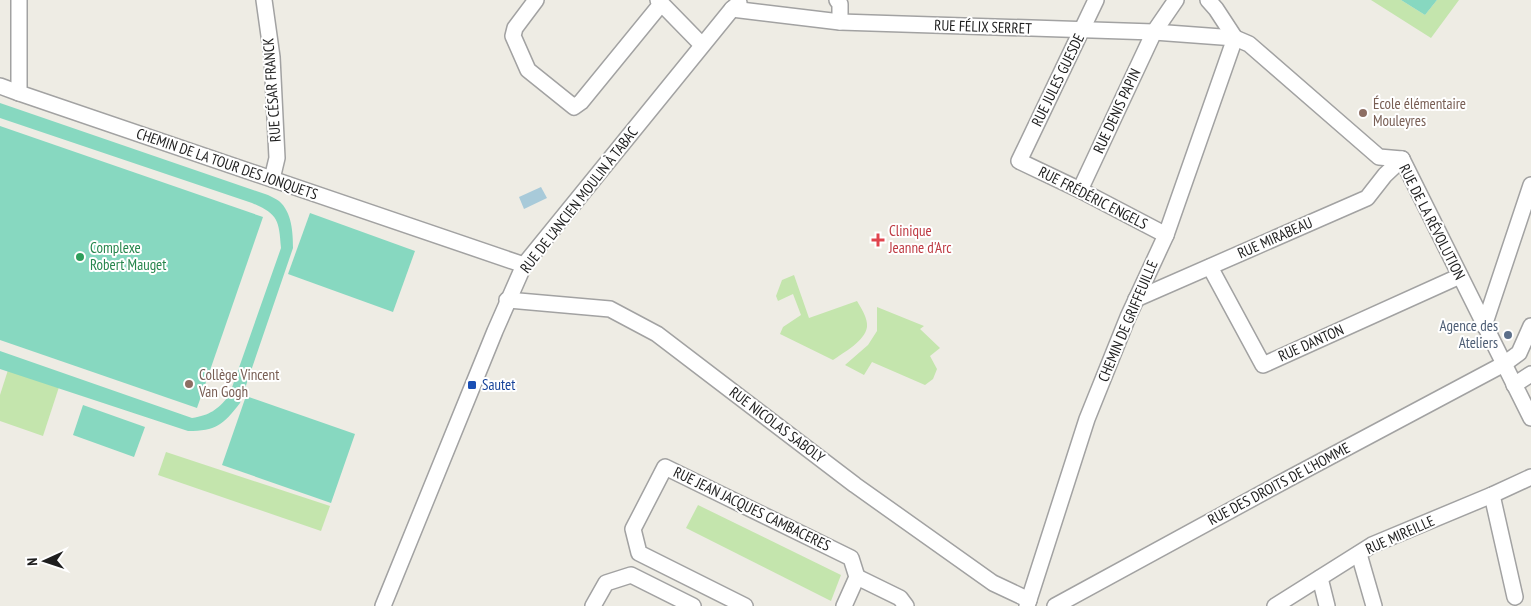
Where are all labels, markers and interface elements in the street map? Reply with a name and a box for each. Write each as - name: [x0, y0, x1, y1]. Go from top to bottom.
- street label: RUE FÉLIX SERRET: [934, 15, 1032, 38]
- street label: RUE JULES GUESDE: [1027, 30, 1088, 129]
- street label: RUE CÉSAR FRANCK: [258, 37, 285, 143]
- street label: RUE DENIS PAPIN: [1089, 65, 1144, 156]
- place label: École élémentaire Mouleyres: [1373, 94, 1466, 130]
- marker: École élémentaire Mouleyres: [1357, 107, 1369, 119]
- street label: CHEMIN DE LA TOUR DES JONQUETS: [134, 123, 320, 204]
- street label: RUE DE L'ANCIEN MOULIN À TABAC: [516, 123, 642, 277]
- street label: RUE DE LA RÉVOLUTION: [1395, 161, 1470, 283]
- street label: RUE FRÉDÉRIC ENGELS: [1035, 162, 1151, 233]
- street label: RUE MIRABEAU: [1234, 213, 1315, 263]
- place label: Clinique Jeanne d'Arc: [888, 221, 952, 257]
- marker: Clinique Jeanne d'Arc: [871, 233, 885, 247]
- place label: Complexe Robert Mauget: [90, 238, 166, 274]
- marker: Complexe Robert Mauget: [74, 251, 86, 263]
- street label: CHEMIN DE GRIFFEUILLE: [1093, 257, 1162, 384]
- place label: Agence des Ateliers: [1440, 316, 1498, 352]
- street label: RUE DANTON: [1275, 320, 1347, 365]
- marker: Agence des Ateliers: [1502, 329, 1514, 341]
- place label: Collège Vincent Van Gogh: [198, 365, 279, 401]
- place label: Sautet: [482, 375, 515, 394]
- marker: Collège Vincent Van Gogh: [183, 378, 195, 390]
- marker: Sautet: [466, 379, 478, 391]
- street label: RUE NICOLAS SABOLY: [726, 383, 829, 467]
- street label: RUE DES DROITS DE L'HOMME: [1205, 438, 1353, 529]
- street label: RUE JEAN JACQUES CAMBACERES: [671, 462, 834, 555]
- street label: RUE MIREILLE: [1362, 511, 1437, 558]
- north arrow: [20, 536, 70, 586]
- text: N: [23, 557, 41, 566]

